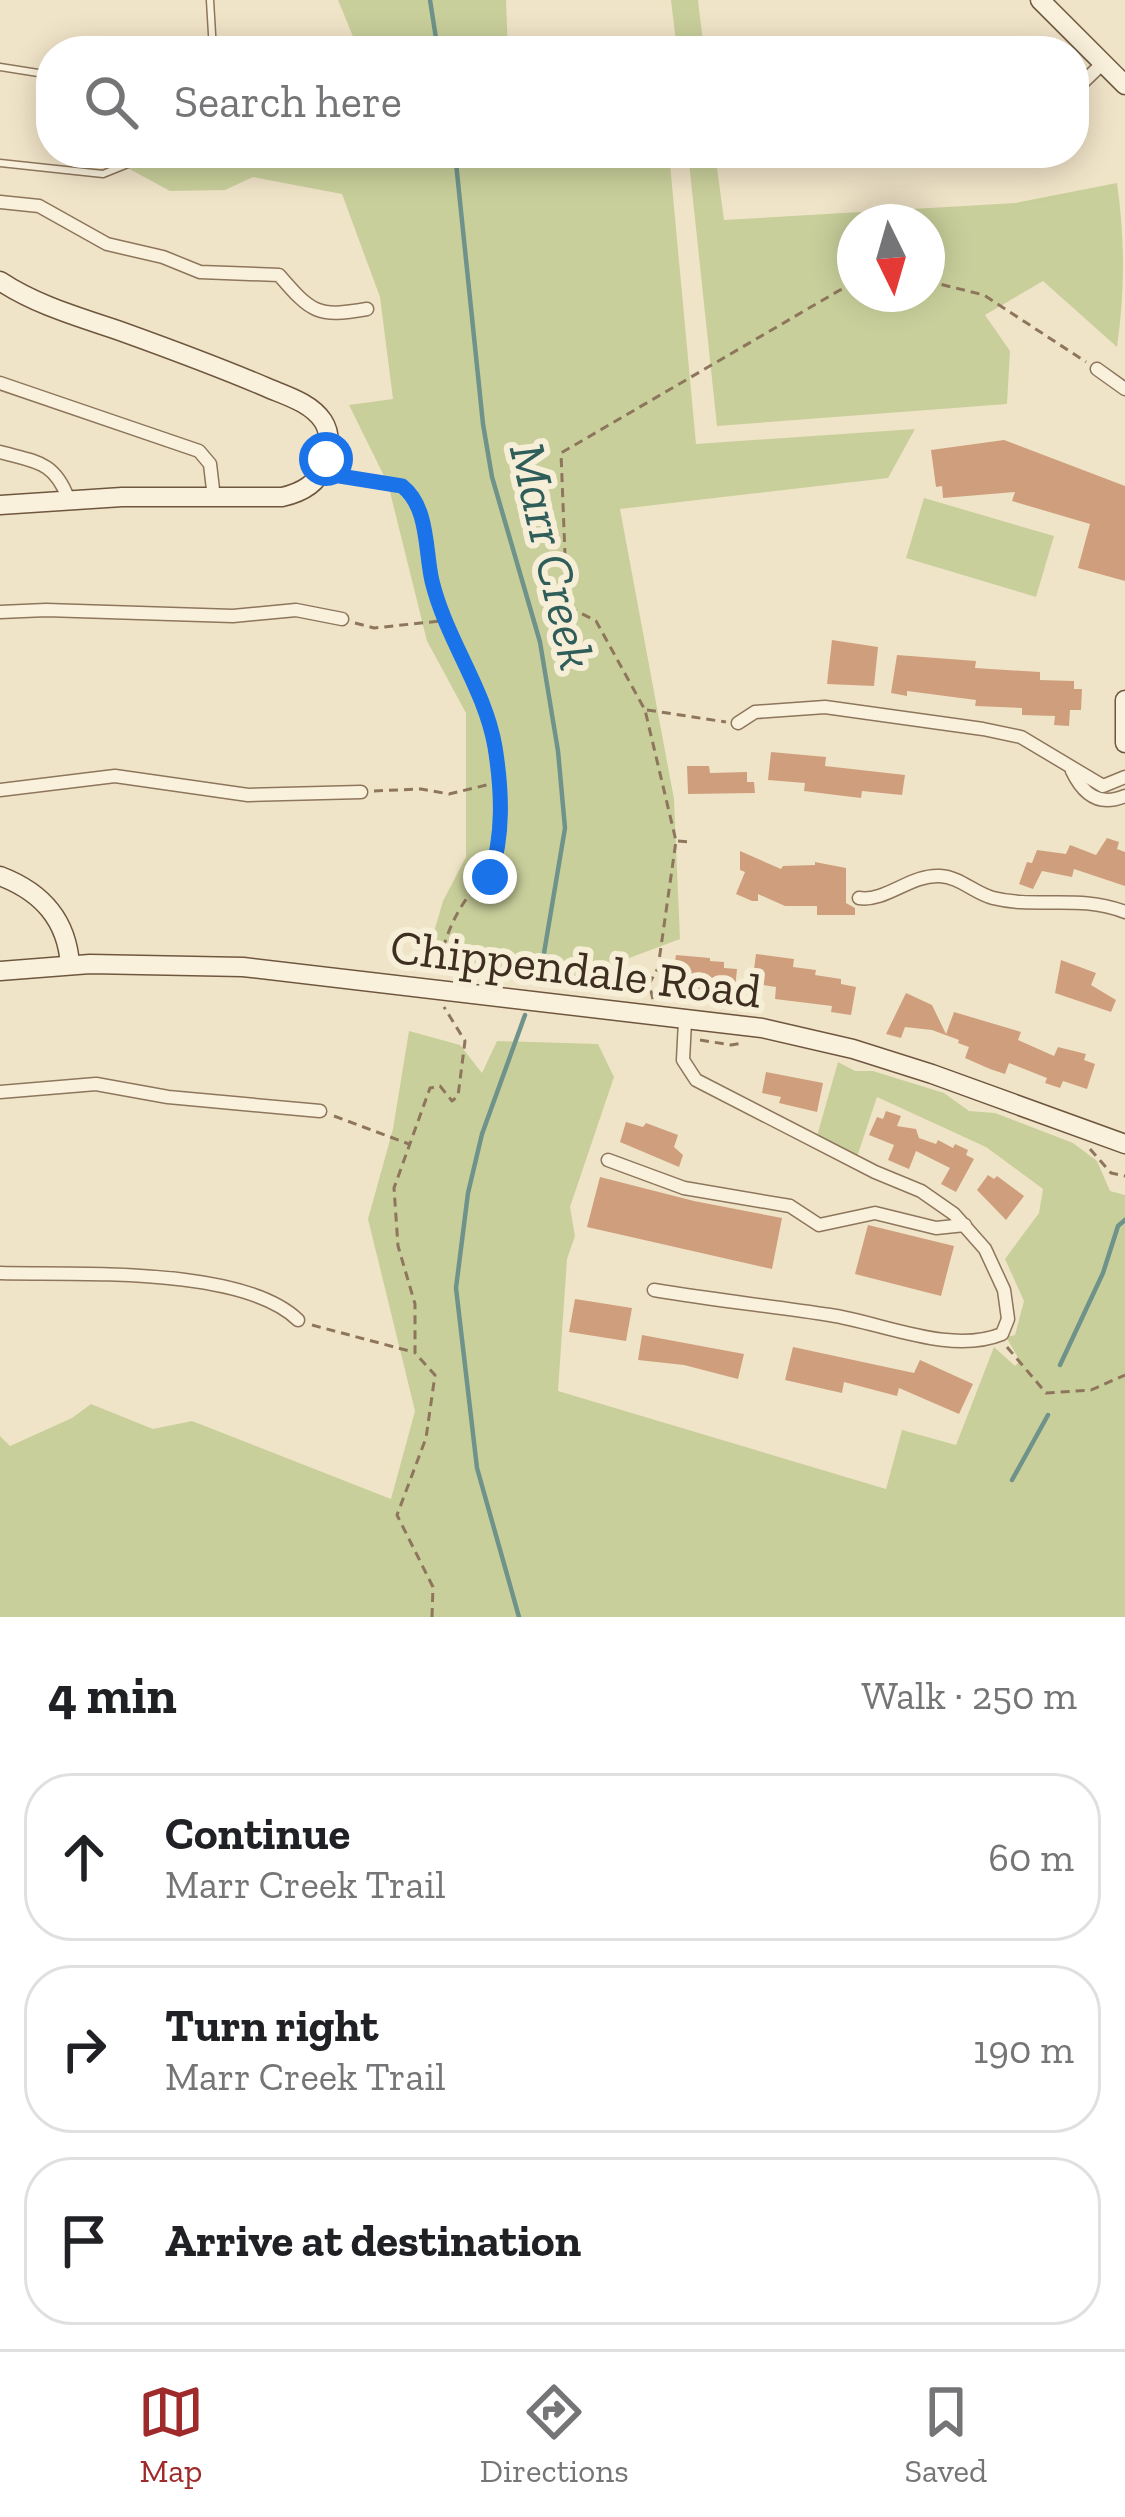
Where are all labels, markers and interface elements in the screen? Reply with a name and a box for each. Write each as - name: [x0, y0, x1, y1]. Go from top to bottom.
- search box: [36, 36, 1089, 168]
- icon: search: [78, 69, 144, 135]
- text: Search here: [174, 75, 402, 129]
- north arrow: [837, 204, 945, 312]
- route start: [299, 432, 353, 486]
- water label: Marr Creek: [497, 437, 608, 675]
- route end: [463, 850, 517, 904]
- street label: Chippendale Road: [387, 917, 765, 1020]
- text: 4 min: [48, 1665, 177, 1726]
- text: Walk · 250 m: [862, 1672, 1077, 1719]
- text: Continue: [165, 1807, 350, 1861]
- icon: ahead: [51, 1824, 117, 1890]
- text: 60 m: [988, 1834, 1074, 1881]
- text: Marr Creek Trail: [165, 1861, 446, 1908]
- text: Turn right: [165, 1999, 378, 2053]
- icon: right: [51, 2016, 117, 2082]
- text: 190 m: [973, 2026, 1074, 2073]
- text: Marr Creek Trail: [165, 2053, 446, 2100]
- icon: arrive: [51, 2208, 117, 2274]
- text: Arrive at destination: [165, 2214, 581, 2268]
- tab: Map: [138, 2379, 204, 2490]
- tab: Directions: [480, 2379, 629, 2490]
- tab: Saved: [904, 2379, 987, 2490]

